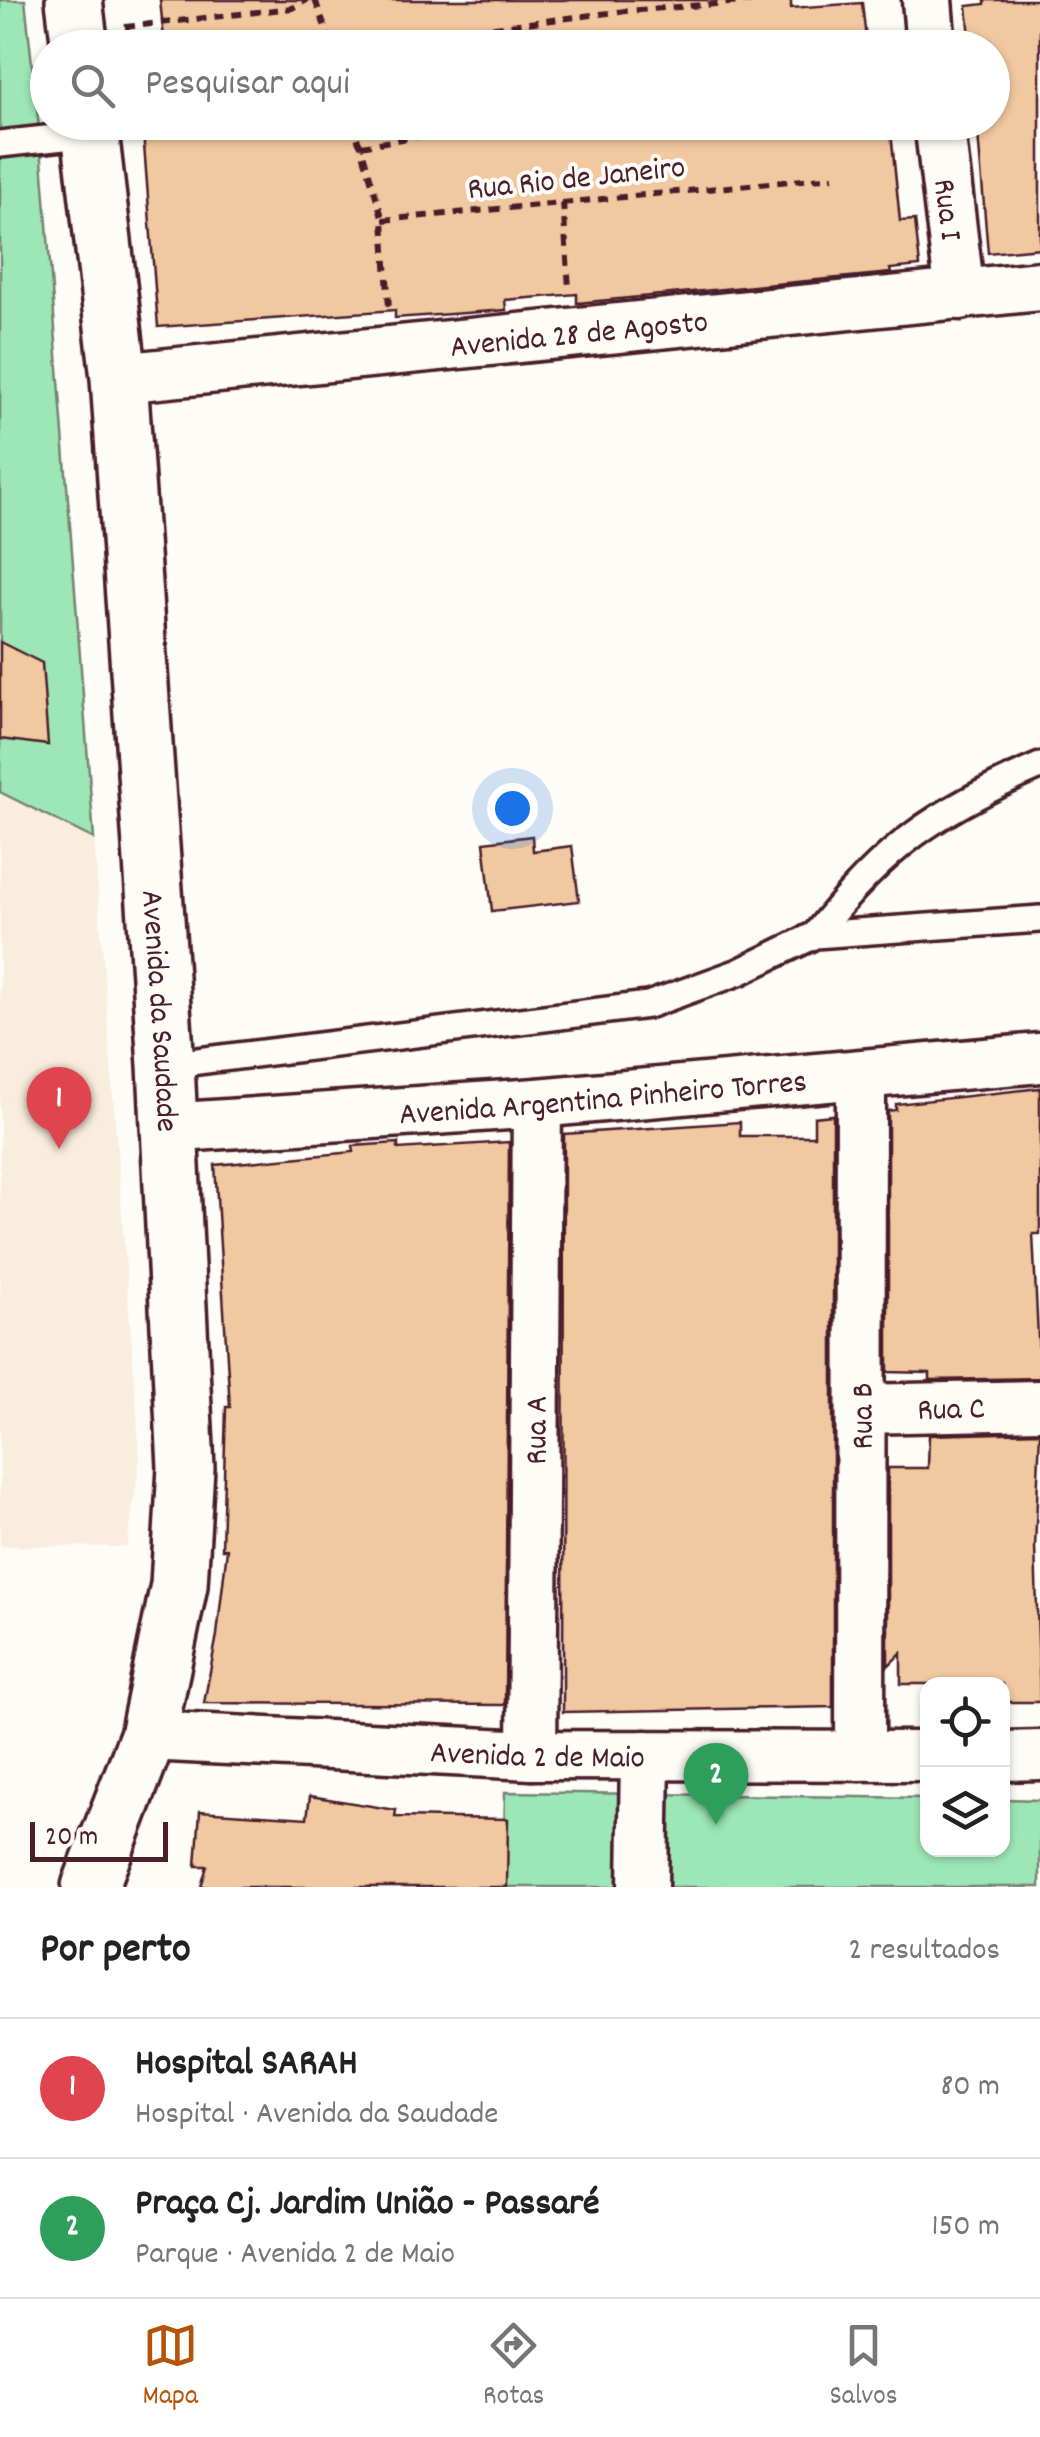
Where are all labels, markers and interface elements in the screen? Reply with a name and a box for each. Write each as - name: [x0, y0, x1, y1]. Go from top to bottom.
- search box: [30, 30, 1010, 140]
- icon: search: [65, 58, 120, 113]
- text: Pesquisar aqui: [145, 58, 350, 113]
- street label: Rua Rio de Janeiro: [465, 147, 688, 215]
- street label: Rua I: [918, 177, 971, 243]
- street label: Avenida 28 de Agosto: [448, 301, 710, 373]
- your location: [487, 783, 538, 834]
- street label: Avenida da Saudade: [126, 889, 187, 1133]
- street label: Avenida Argentina Pinheiro Torres: [398, 1061, 809, 1140]
- pin: 1: [27, 1066, 92, 1149]
- street label: Rua B: [842, 1383, 889, 1449]
- street label: Rua C: [917, 1388, 985, 1436]
- street label: Rua A: [516, 1395, 563, 1465]
- map controls: [920, 1677, 1010, 1857]
- button: locate: [920, 1677, 1010, 1767]
- street label: Avenida 2 de Maio: [429, 1732, 645, 1783]
- pin: 2: [684, 1742, 748, 1825]
- button: layers: [920, 1767, 1010, 1857]
- scale bar: [30, 1817, 168, 1862]
- text: 20 m: [45, 1819, 98, 1859]
- text: Por perto: [40, 1922, 191, 1982]
- text: 2 resultados: [848, 1929, 1000, 1975]
- text: Hospital SARAH: [135, 2038, 358, 2093]
- text: 1: [69, 2065, 76, 2111]
- text: 80 m: [940, 2065, 1000, 2111]
- text: Hospital · Avenida da Saudade: [135, 2093, 498, 2139]
- text: Praça Cj. Jardim União - Passaré: [135, 2178, 600, 2233]
- text: 2: [66, 2205, 79, 2251]
- text: 150 m: [931, 2205, 1000, 2251]
- text: Parque · Avenida 2 de Maio: [135, 2233, 455, 2279]
- tab: Mapa: [142, 2318, 198, 2418]
- tab: Rotas: [483, 2318, 544, 2418]
- tab: Salvos: [829, 2318, 897, 2418]

